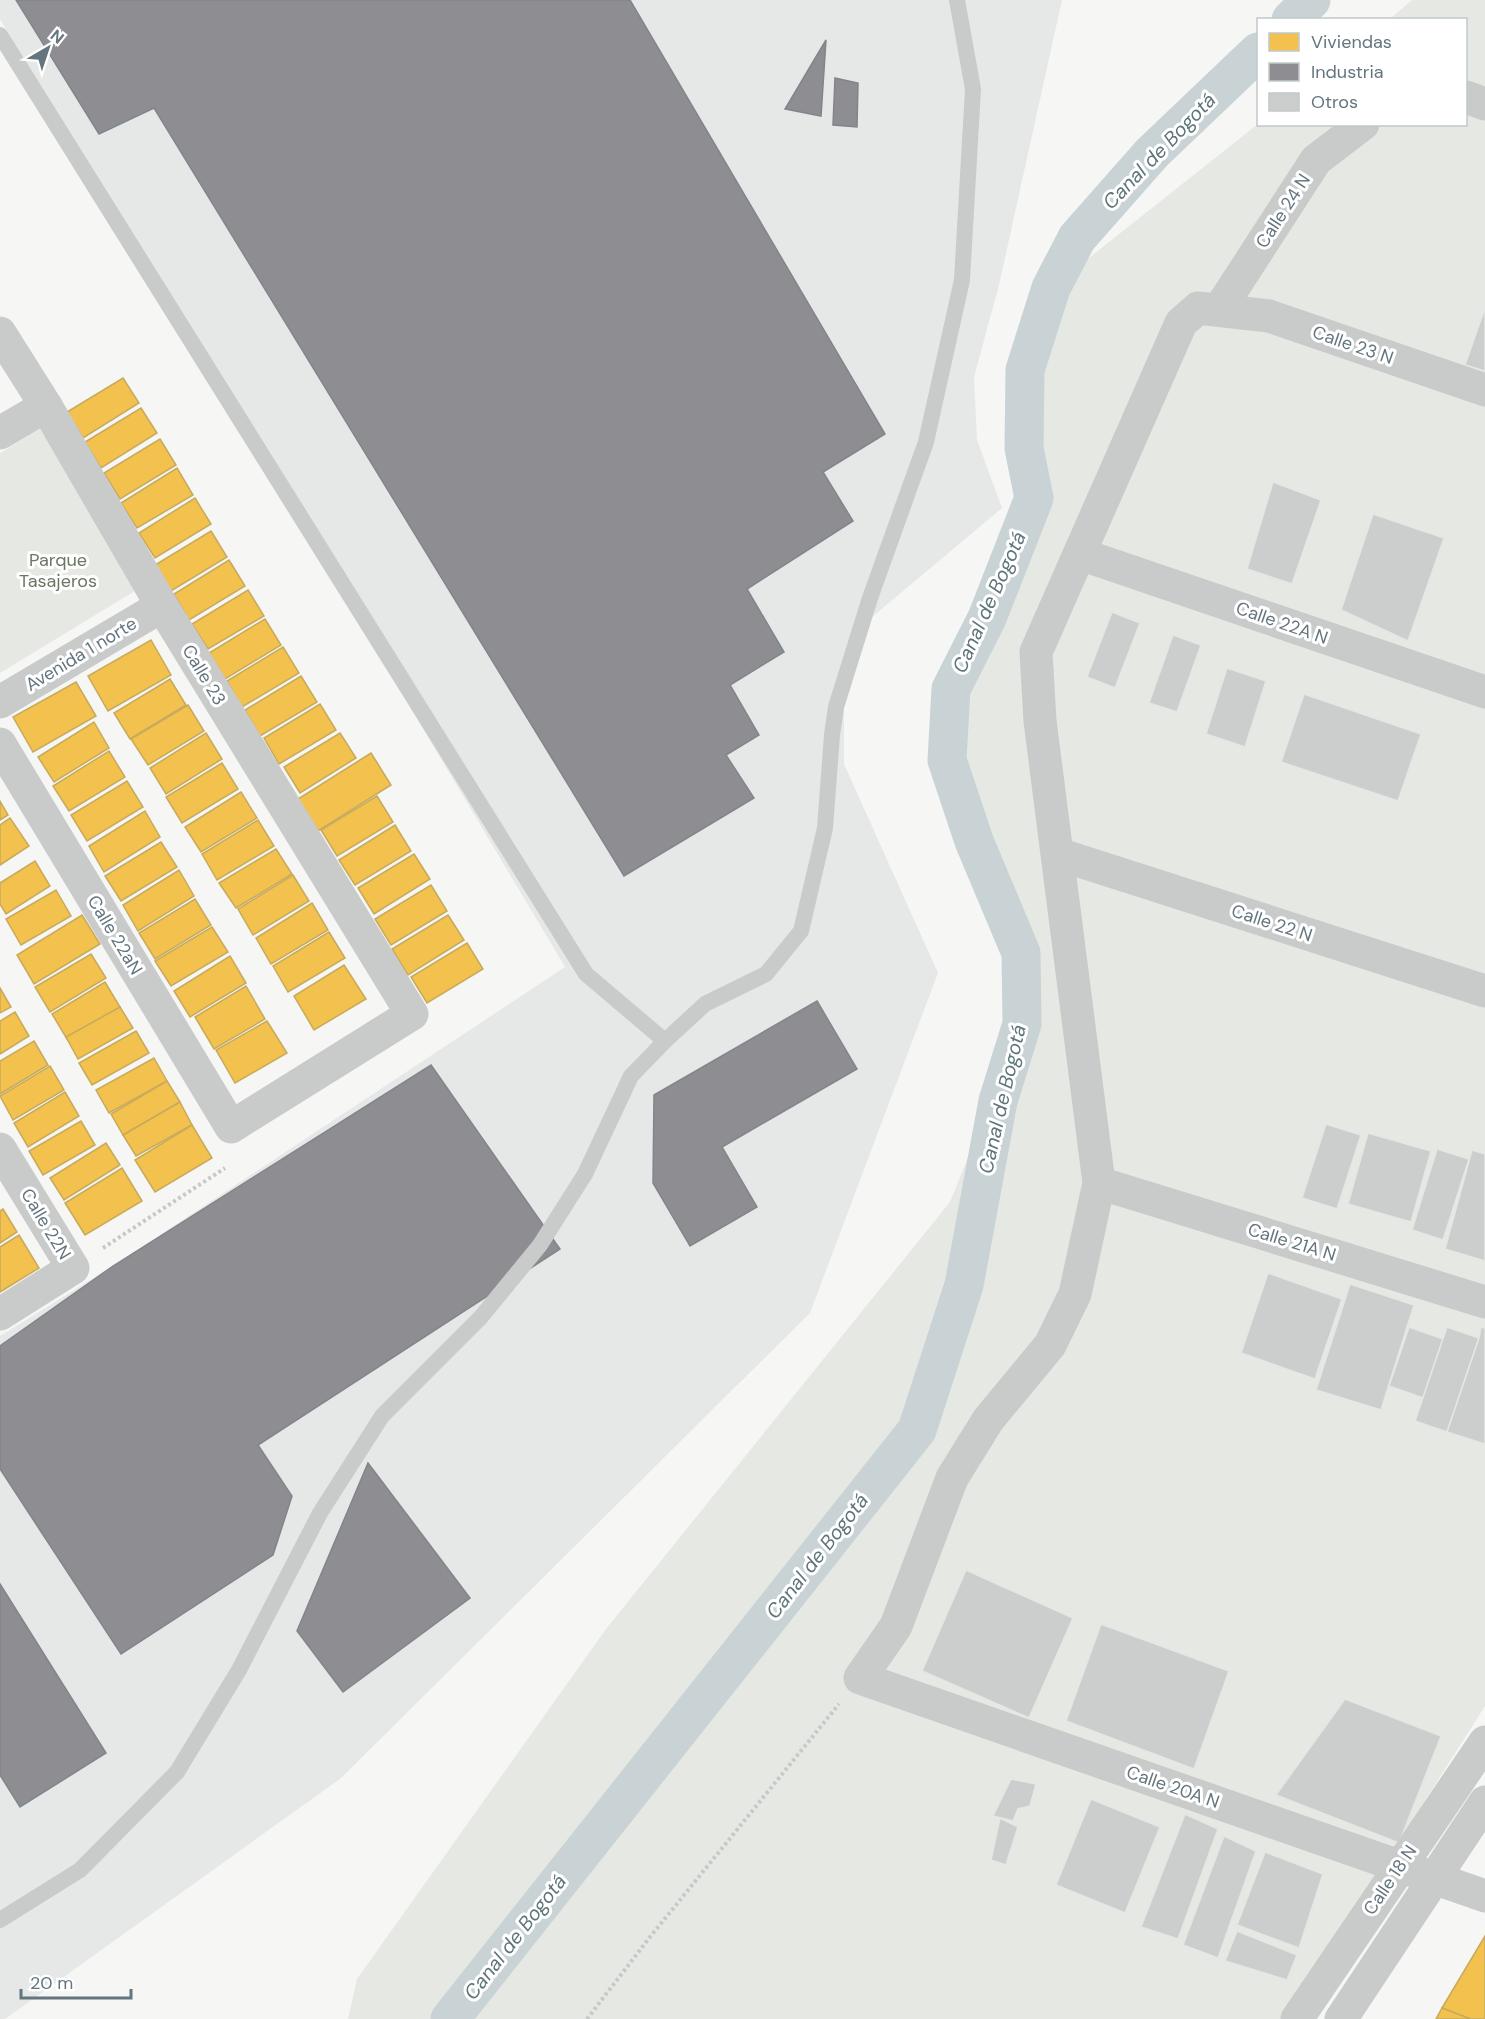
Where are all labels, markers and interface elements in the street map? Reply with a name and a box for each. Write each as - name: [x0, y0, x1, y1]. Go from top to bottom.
- north arrow: [18, 18, 78, 78]
- legend: [1257, 18, 1467, 126]
- text: N: [46, 25, 68, 49]
- text: Viviendas: [1311, 30, 1392, 54]
- text: Industria: [1311, 60, 1384, 84]
- water label: Canal de Bogotá: [1097, 87, 1221, 215]
- text: Otros: [1311, 90, 1358, 114]
- street label: Calle 24 N: [1250, 169, 1316, 253]
- street label: Calle 23 N: [1309, 320, 1397, 370]
- water label: Canal de Bogotá: [946, 527, 1032, 677]
- park label: Parque Tasajeros: [19, 548, 97, 593]
- street label: Calle 22A N: [1233, 596, 1331, 650]
- street label: Avenida 1 norte: [21, 611, 141, 697]
- street label: Calle 23: [177, 640, 231, 710]
- street label: Calle 22aN: [82, 891, 148, 979]
- street label: Calle 22 N: [1228, 899, 1316, 947]
- water label: Canal de Bogotá: [972, 1022, 1032, 1176]
- street label: Calle 22N: [15, 1184, 77, 1264]
- street label: Calle 21A N: [1245, 1217, 1339, 1267]
- water label: Canal de Bogotá: [760, 1488, 874, 1624]
- street label: Calle 20A N: [1123, 1760, 1223, 1814]
- street label: Calle 18 N: [1358, 1840, 1422, 1920]
- water label: Canal de Bogotá: [458, 1869, 572, 2005]
- scale bar: [21, 1962, 130, 2000]
- text: 20 m: [30, 1971, 73, 1995]

